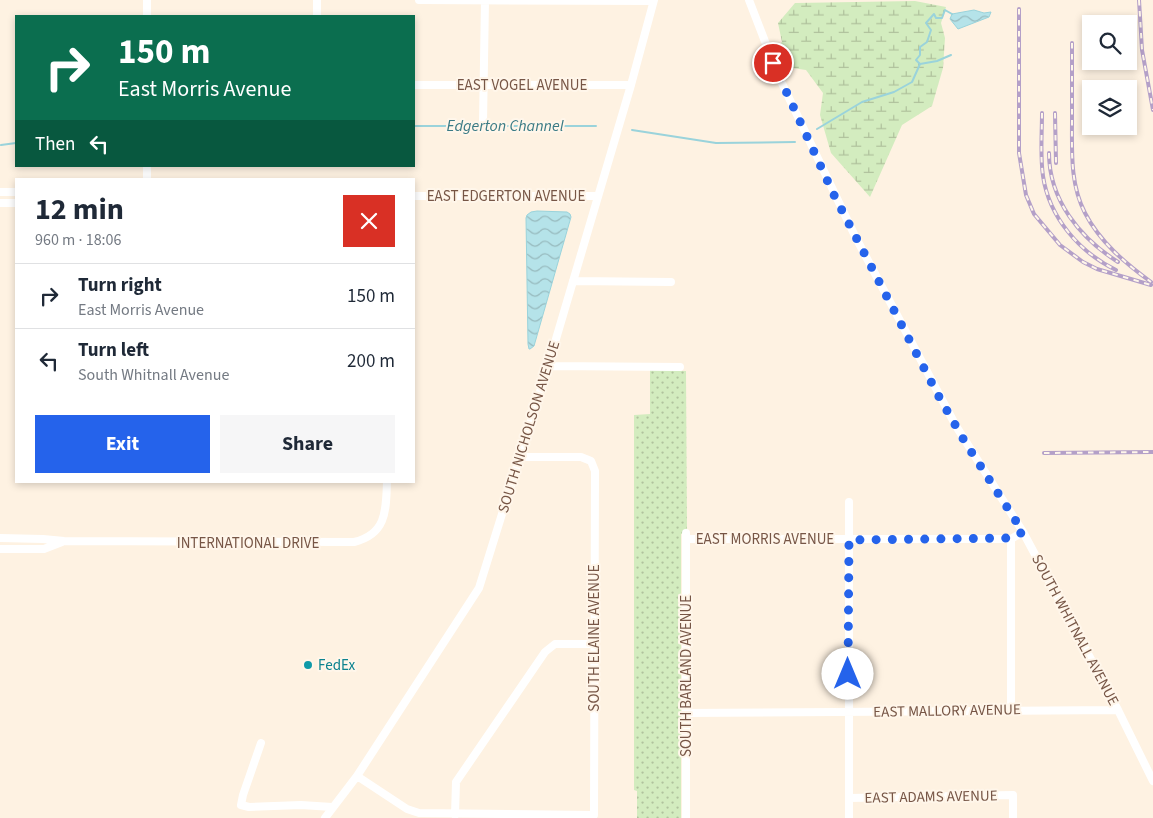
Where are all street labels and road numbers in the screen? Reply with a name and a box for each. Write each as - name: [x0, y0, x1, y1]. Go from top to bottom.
- street label: EAST VOGEL AVENUE: [457, 75, 587, 96]
- street label: EAST EDGERTON AVENUE: [427, 186, 585, 207]
- street label: SOUTH NICHOLSON AVENUE: [493, 338, 565, 516]
- street label: EAST MORRIS AVENUE: [696, 529, 834, 550]
- street label: INTERNATIONAL DRIVE: [177, 533, 319, 554]
- street label: SOUTH WHITNALL AVENUE: [1026, 551, 1124, 709]
- street label: SOUTH ELAINE AVENUE: [584, 564, 605, 712]
- street label: SOUTH BARLAND AVENUE: [676, 595, 697, 757]
- street label: EAST MALLORY AVENUE: [873, 699, 1021, 723]
- street label: EAST ADAMS AVENUE: [864, 785, 998, 809]

